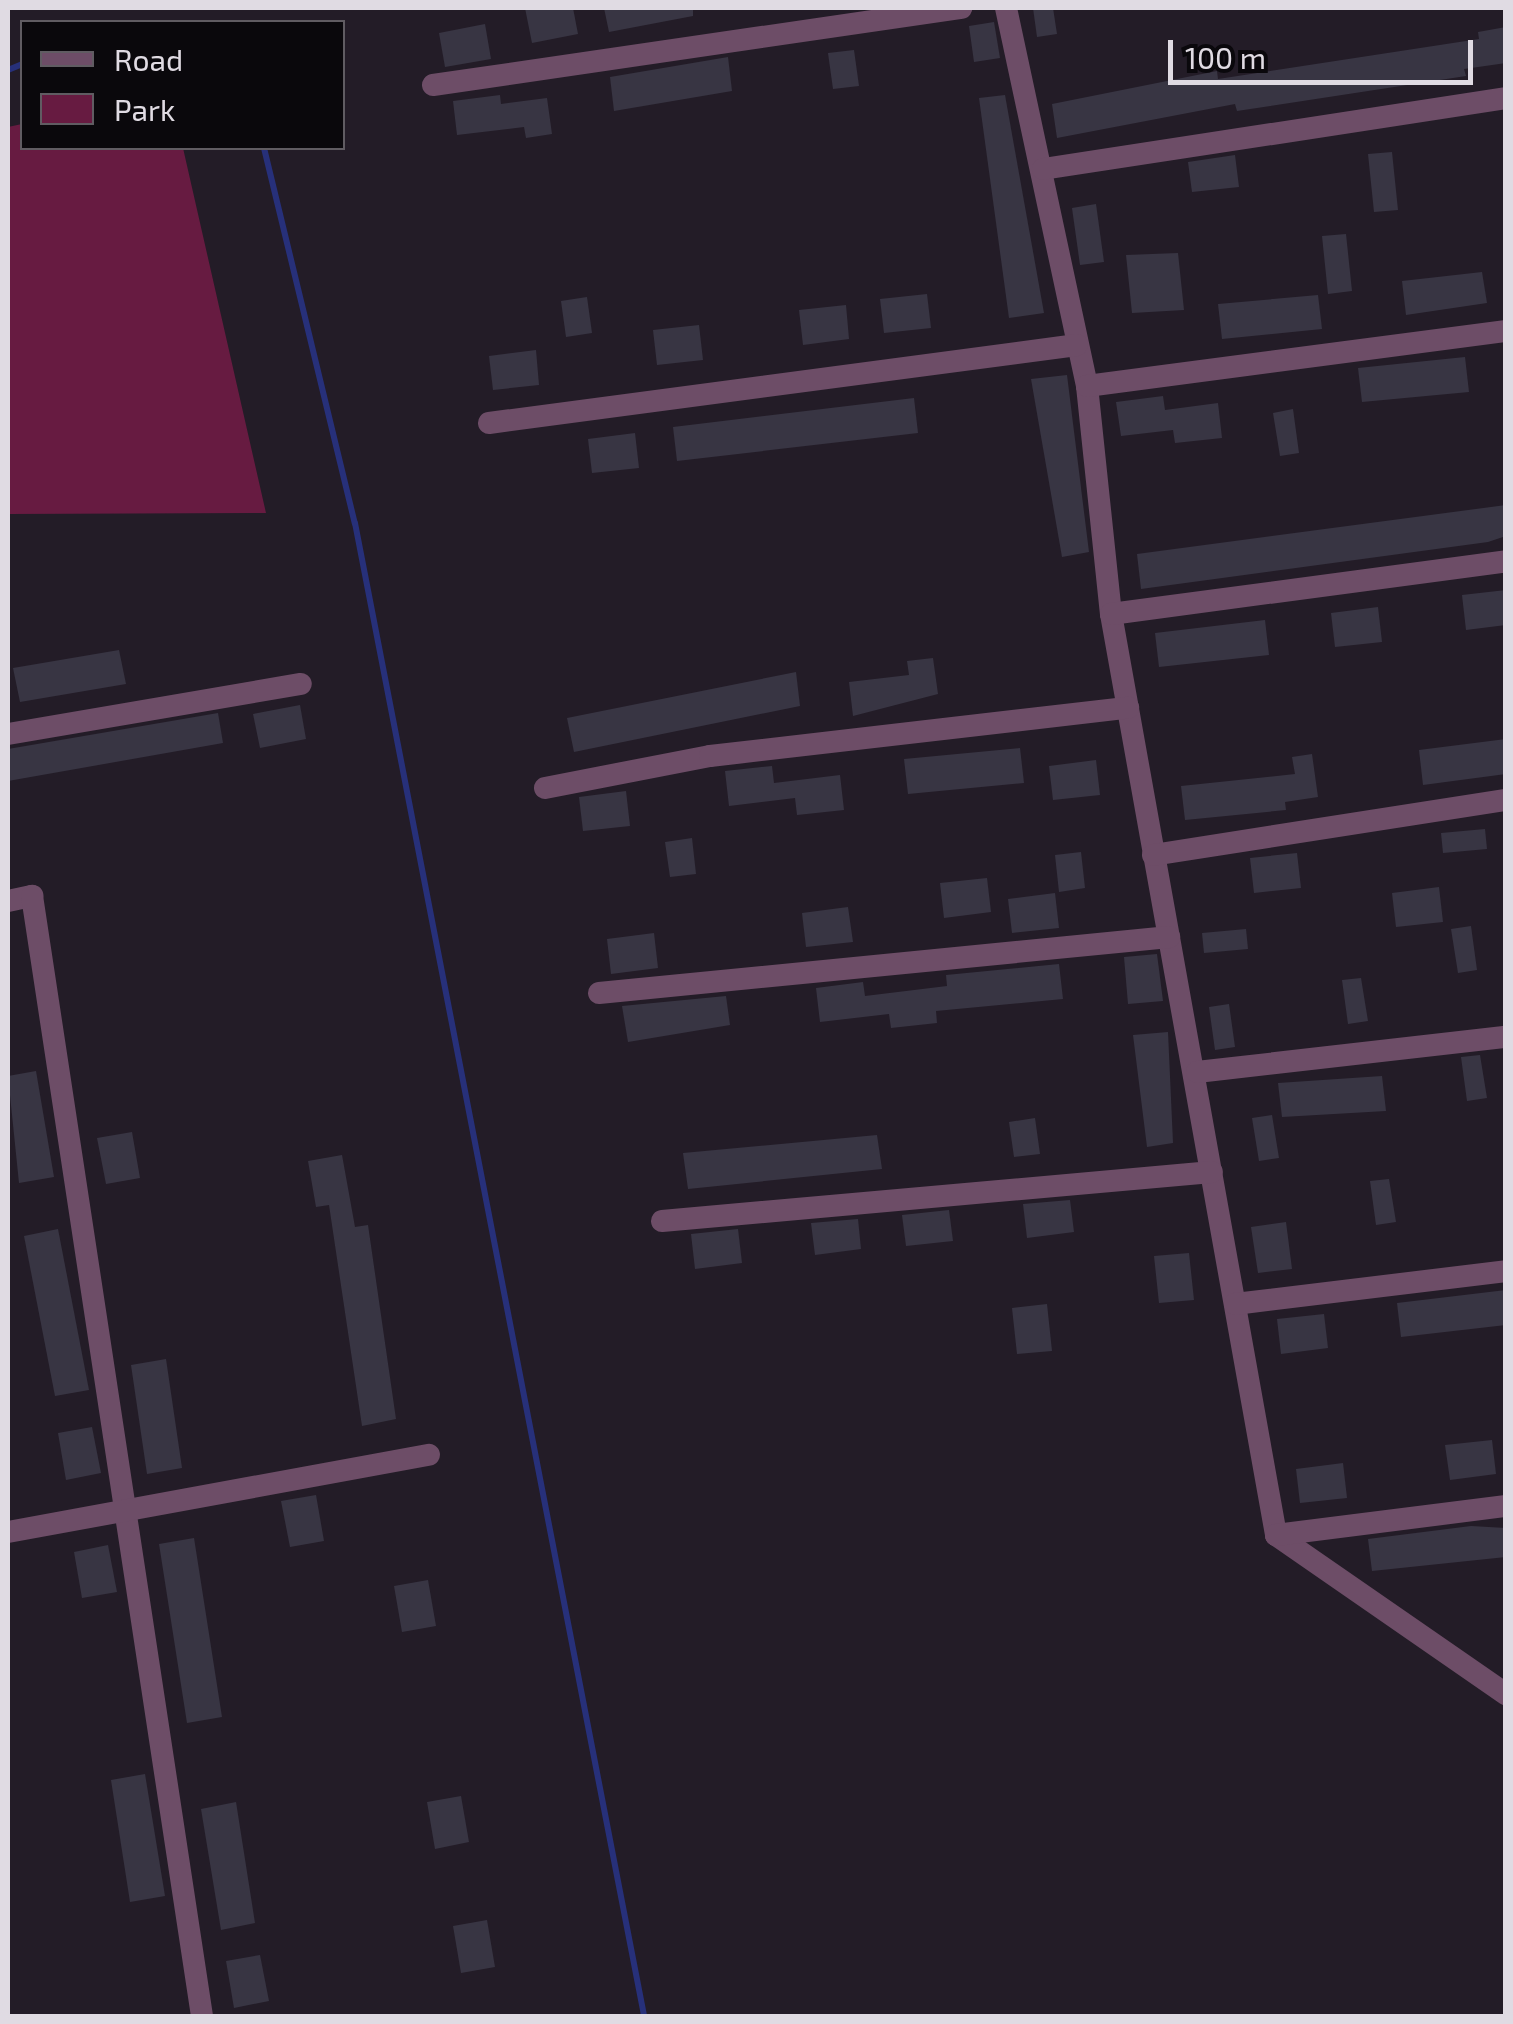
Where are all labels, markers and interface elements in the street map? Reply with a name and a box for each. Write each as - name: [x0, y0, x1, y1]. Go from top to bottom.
- legend: [20, 20, 345, 150]
- scale bar: [1173, 20, 1478, 82]
- text: 100 m: [1185, 39, 1266, 75]
- text: Road: [114, 41, 183, 77]
- text: Park: [114, 91, 175, 127]

